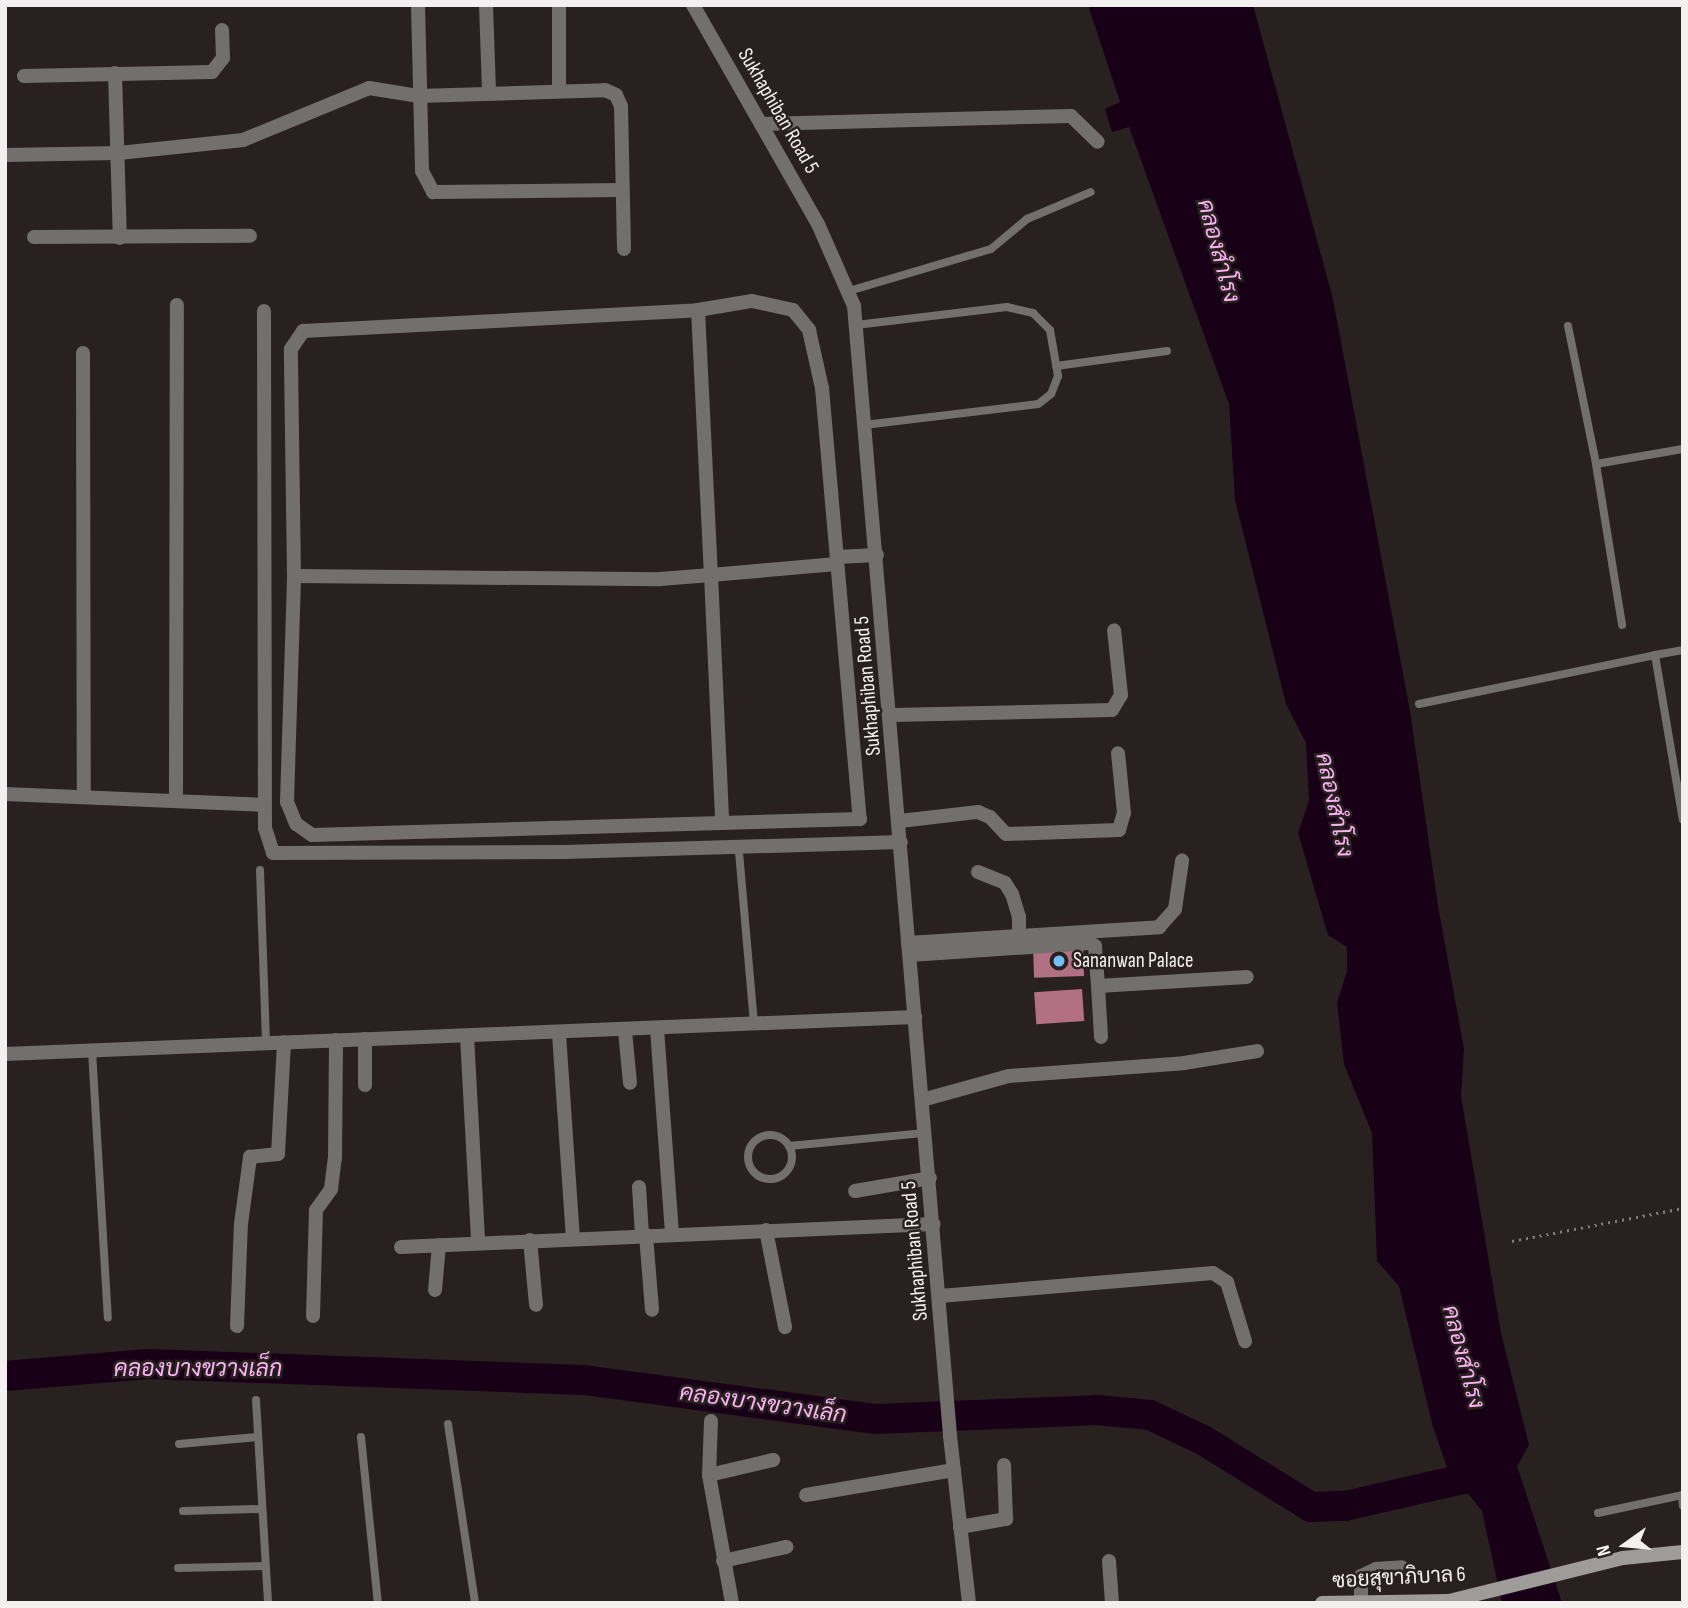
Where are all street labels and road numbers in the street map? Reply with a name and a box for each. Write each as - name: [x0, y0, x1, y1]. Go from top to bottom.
- street label: Sukhaphiban Road 5: [732, 44, 824, 178]
- street label: Sukhaphiban Road 5: [849, 615, 887, 757]
- street label: Sukhaphiban Road 5: [896, 1180, 934, 1322]
- street label: ซอยสุขาภิบาล 6: [1332, 1562, 1466, 1594]

